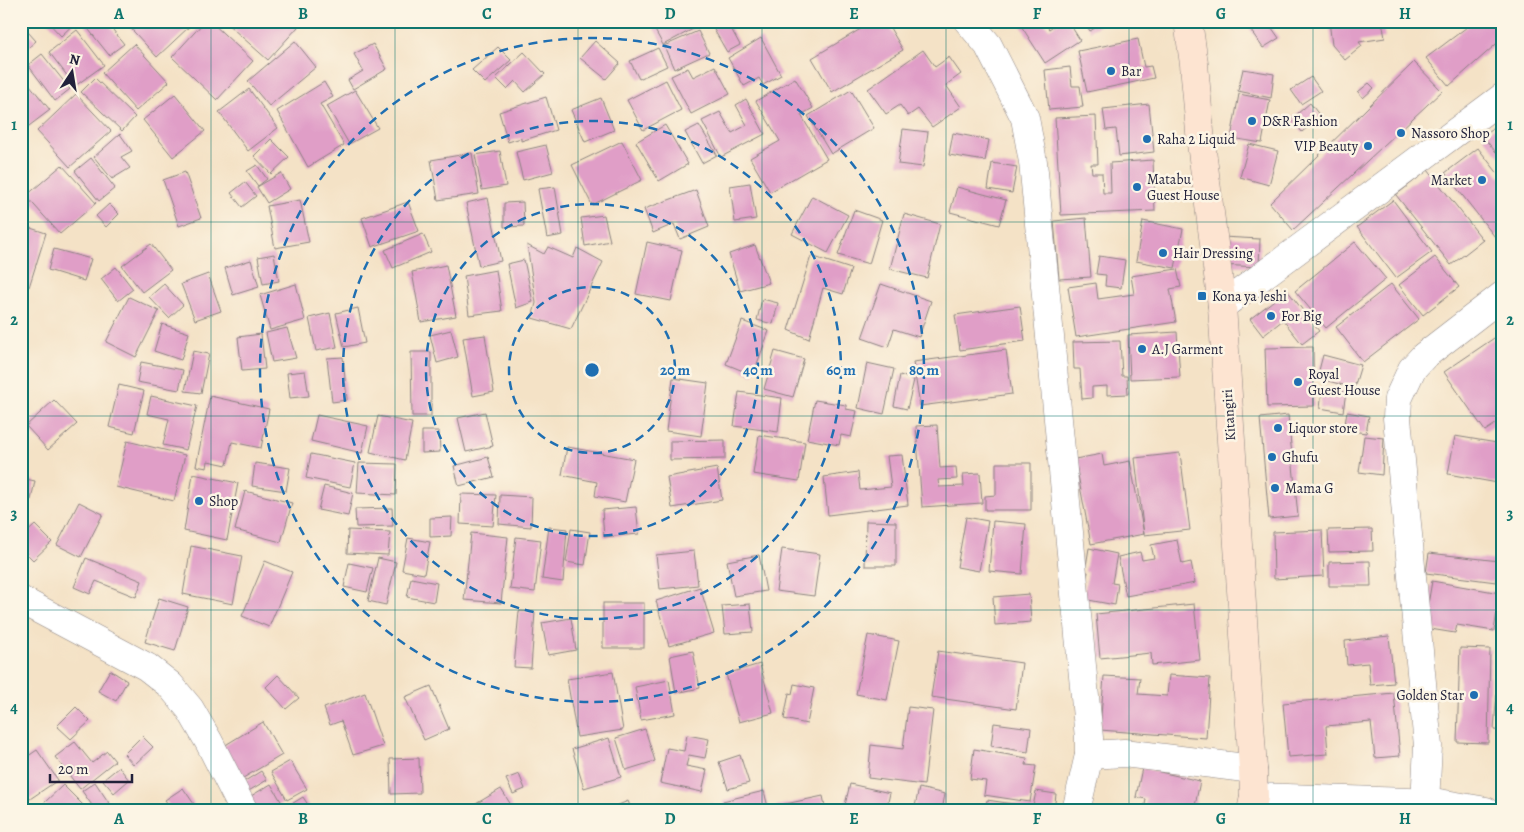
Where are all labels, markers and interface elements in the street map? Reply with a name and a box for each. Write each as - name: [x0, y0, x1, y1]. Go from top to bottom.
- text: A: [113, 3, 125, 25]
- text: B: [298, 3, 308, 25]
- text: C: [482, 3, 492, 25]
- text: D: [664, 3, 676, 25]
- text: E: [849, 3, 859, 25]
- text: F: [1033, 3, 1042, 25]
- text: G: [1216, 3, 1226, 25]
- text: H: [1399, 3, 1411, 25]
- north arrow: [48, 48, 98, 98]
- text: N: [68, 49, 82, 70]
- place label: Bar: [1121, 62, 1142, 81]
- marker: Bar: [1105, 65, 1117, 77]
- place label: D&R Fashion: [1262, 112, 1338, 131]
- text: 1: [11, 114, 17, 136]
- text: 1: [1507, 114, 1513, 136]
- marker: D&R Fashion: [1246, 115, 1258, 127]
- place label: Nassoro Shop: [1411, 124, 1490, 143]
- marker: Nassoro Shop: [1395, 127, 1407, 139]
- place label: Raha 2 Liquid: [1157, 130, 1236, 149]
- marker: Raha 2 Liquid: [1141, 133, 1153, 145]
- place label: VIP Beauty: [1293, 137, 1359, 156]
- marker: VIP Beauty: [1362, 140, 1374, 152]
- place label: Matabu Guest House: [1147, 170, 1220, 205]
- place label: Market: [1431, 171, 1472, 190]
- marker: Market: [1476, 174, 1488, 186]
- marker: Matabu Guest House: [1131, 181, 1143, 193]
- place label: Hair Dressing: [1173, 244, 1253, 263]
- marker: Hair Dressing: [1157, 247, 1169, 259]
- place label: Kona ya Jeshi: [1212, 287, 1287, 306]
- marker: Kona ya Jeshi: [1196, 290, 1208, 302]
- place label: For Big: [1281, 307, 1322, 326]
- text: 2: [10, 309, 18, 331]
- text: 2: [1506, 309, 1514, 331]
- marker: For Big: [1265, 310, 1277, 322]
- place label: A.J Garment: [1151, 340, 1223, 359]
- marker: A.J Garment: [1136, 343, 1148, 355]
- text: 20 m: [660, 360, 690, 380]
- text: 40 m: [743, 360, 773, 380]
- text: 60 m: [826, 360, 856, 380]
- text: 80 m: [909, 360, 939, 380]
- centre of rings: [583, 361, 601, 379]
- place label: Royal Guest House: [1308, 365, 1381, 400]
- marker: Royal Guest House: [1292, 376, 1304, 388]
- street label: Kitangiri: [1218, 388, 1240, 442]
- place label: Liquor store: [1288, 419, 1358, 438]
- marker: Liquor store: [1272, 422, 1284, 434]
- place label: Ghufu: [1282, 448, 1319, 467]
- marker: Ghufu: [1266, 451, 1278, 463]
- place label: Mama G: [1285, 479, 1334, 498]
- marker: Mama G: [1269, 482, 1281, 494]
- place label: Shop: [209, 492, 238, 511]
- marker: Shop: [193, 495, 205, 507]
- text: 3: [11, 503, 18, 525]
- text: 3: [1507, 503, 1514, 525]
- place label: Golden Star: [1396, 686, 1465, 705]
- marker: Golden Star: [1468, 689, 1480, 701]
- text: 4: [10, 697, 18, 719]
- text: 4: [1506, 697, 1514, 719]
- scale bar: [50, 752, 132, 784]
- text: 20 m: [58, 759, 89, 779]
- text: A: [113, 808, 125, 830]
- text: B: [298, 808, 308, 830]
- text: C: [482, 808, 492, 830]
- text: D: [664, 808, 676, 830]
- text: E: [849, 808, 859, 830]
- text: F: [1033, 808, 1042, 830]
- text: G: [1216, 808, 1226, 830]
- text: H: [1399, 808, 1411, 830]

